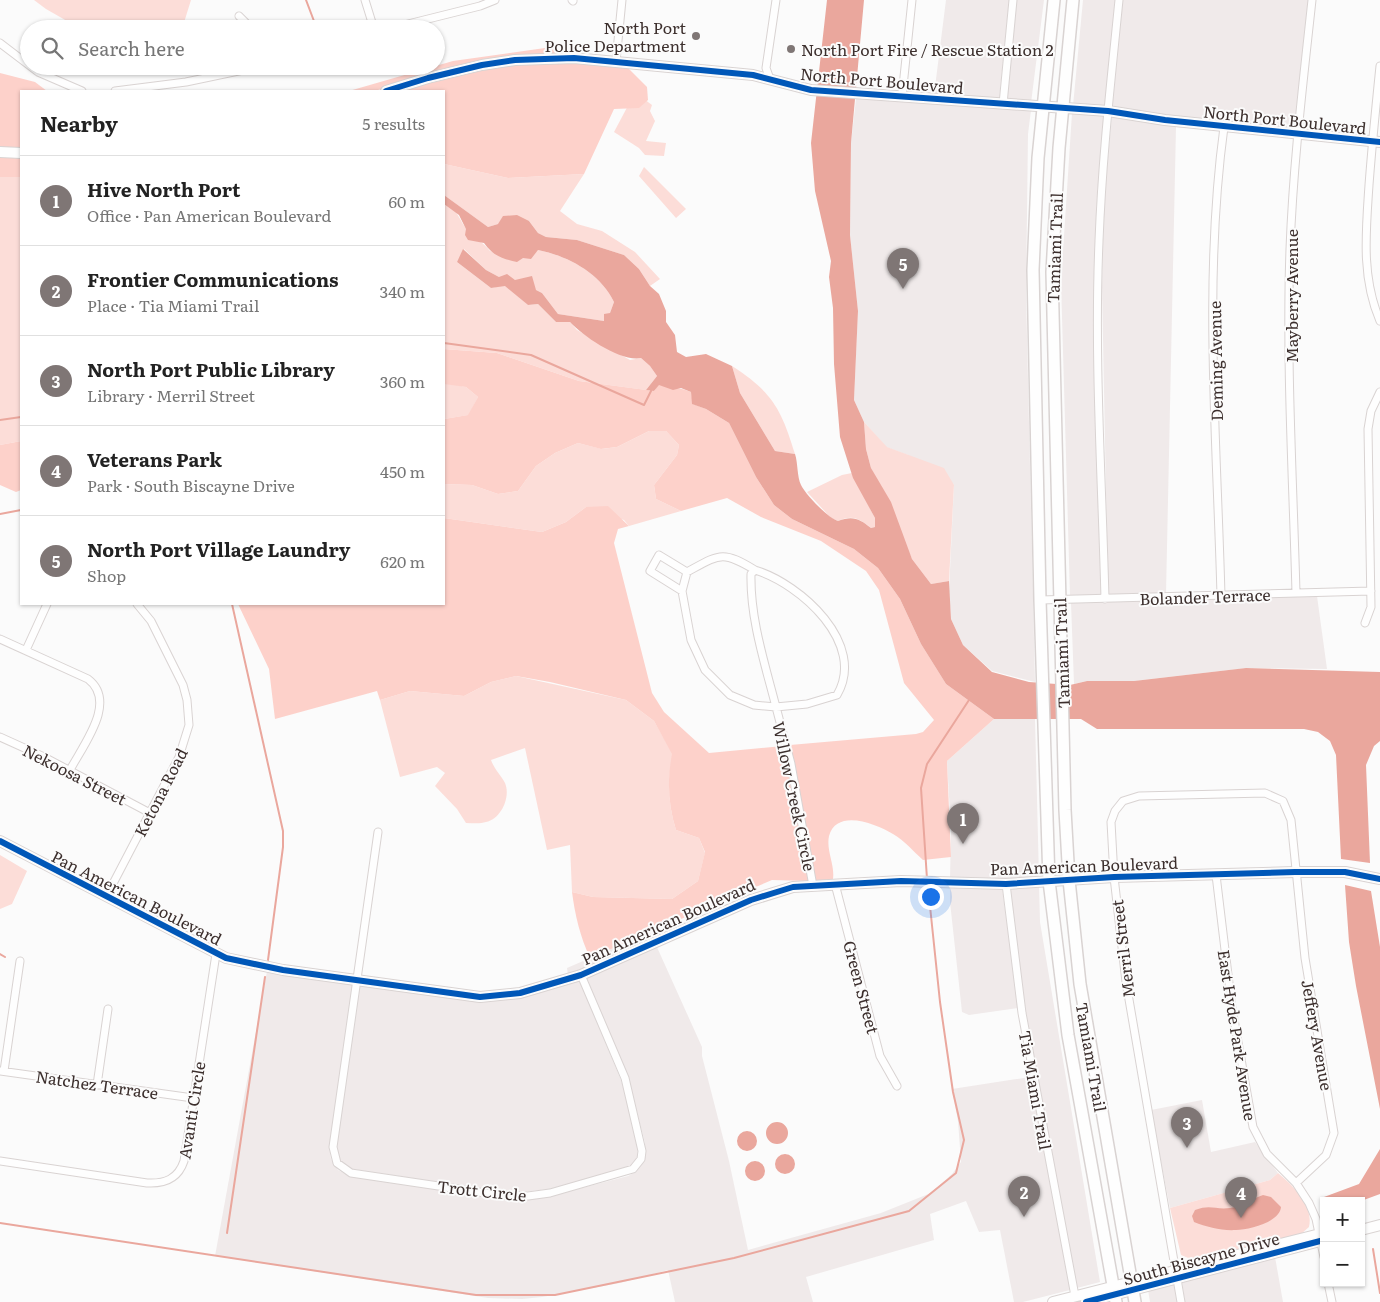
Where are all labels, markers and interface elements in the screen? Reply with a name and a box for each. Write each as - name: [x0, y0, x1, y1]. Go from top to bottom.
- place label: North Port Police Department: [545, 15, 687, 57]
- search box: [20, 20, 445, 75]
- marker: North Port Police Department: [690, 30, 702, 42]
- icon: search: [38, 34, 66, 62]
- text: Search here: [78, 34, 185, 62]
- place label: North Port Fire / Rescue Station 2: [801, 37, 1054, 61]
- marker: North Port Fire / Rescue Station 2: [785, 43, 797, 55]
- street label: North Port Boulevard: [799, 61, 965, 99]
- street label: North Port Boulevard: [1202, 99, 1368, 140]
- text: Nearby: [40, 107, 118, 138]
- text: 5 results: [362, 111, 425, 135]
- text: Hive North Port: [87, 175, 240, 203]
- text: 1: [53, 189, 59, 213]
- text: 60 m: [388, 189, 425, 213]
- street label: Tamiami Trail: [1040, 192, 1068, 304]
- text: Office · Pan American Boulevard: [87, 203, 331, 227]
- street label: Mayberry Avenue: [1279, 229, 1303, 363]
- pin: 5: [887, 248, 919, 289]
- text: Frontier Communications: [87, 265, 339, 293]
- text: 2: [52, 279, 60, 303]
- text: 340 m: [380, 279, 425, 303]
- text: Place · Tia Miami Trail: [87, 293, 259, 317]
- street label: Deming Avenue: [1202, 301, 1228, 421]
- text: North Port Public Library: [87, 355, 335, 383]
- text: 3: [52, 369, 60, 393]
- text: 360 m: [380, 369, 425, 393]
- text: Library · Merril Street: [87, 383, 255, 407]
- text: Veterans Park: [87, 445, 222, 473]
- text: 4: [51, 459, 61, 483]
- text: 450 m: [380, 459, 425, 483]
- text: Park · South Biscayne Drive: [87, 473, 295, 497]
- text: North Port Village Laundry: [87, 535, 351, 563]
- text: 5: [52, 549, 60, 573]
- text: 620 m: [380, 549, 425, 573]
- text: Shop: [87, 563, 126, 587]
- street label: Bolander Terrace: [1139, 582, 1271, 610]
- street label: Tamiami Trail: [1047, 597, 1075, 709]
- street label: Willow Creek Circle: [767, 719, 823, 873]
- street label: Nekoosa Street: [19, 738, 132, 811]
- street label: Ketona Road: [127, 743, 193, 841]
- pin: 1: [947, 803, 979, 844]
- street label: Pan American Boulevard: [48, 844, 226, 951]
- street label: Pan American Boulevard: [990, 850, 1179, 880]
- street label: Pan American Boulevard: [577, 872, 759, 970]
- your location: [918, 884, 944, 910]
- street label: Merril Street: [1104, 898, 1140, 999]
- street label: Green Street: [838, 938, 886, 1037]
- street label: East Hyde Park Avenue: [1213, 948, 1263, 1122]
- street label: Jeffery Avenue: [1296, 978, 1340, 1092]
- street label: Tamiami Trail: [1071, 1000, 1113, 1114]
- street label: Tia Miami Trail: [1014, 1028, 1058, 1152]
- street label: Avanti Circle: [171, 1060, 211, 1160]
- street label: Natchez Terrace: [34, 1064, 160, 1104]
- pin: 3: [1171, 1107, 1203, 1148]
- street label: Trott Circle: [436, 1173, 528, 1207]
- pin: 2: [1008, 1176, 1040, 1217]
- pin: 4: [1225, 1177, 1257, 1218]
- map controls: [1320, 1197, 1365, 1287]
- button: +: [1320, 1197, 1365, 1242]
- street label: South Biscayne Drive: [1120, 1226, 1282, 1290]
- button: −: [1320, 1242, 1365, 1287]

